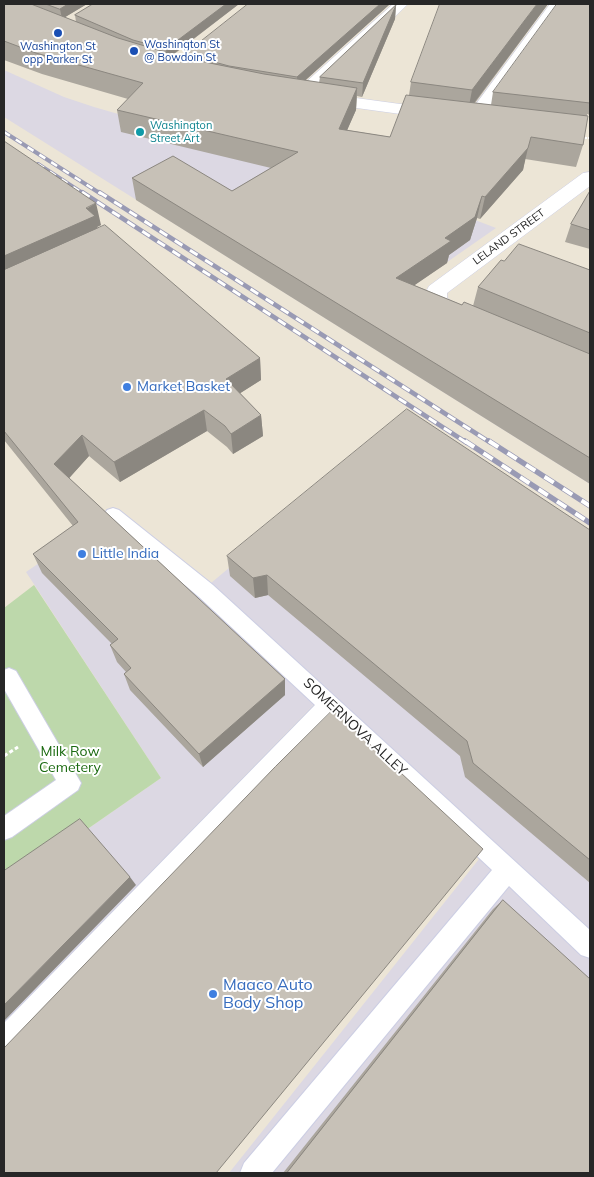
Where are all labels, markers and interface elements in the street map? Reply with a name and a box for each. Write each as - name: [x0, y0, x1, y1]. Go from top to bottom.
- marker: Washington St opp Parker St: [52, 27, 64, 39]
- place label: Washington St @ Bowdoin St: [144, 38, 220, 64]
- place label: Washington St opp Parker St: [20, 40, 96, 66]
- marker: Washington St @ Bowdoin St: [128, 45, 140, 57]
- place label: Washington Street Art: [150, 119, 212, 145]
- marker: Washington Street Art: [134, 126, 146, 138]
- street label: LELAND STREET: [470, 206, 548, 268]
- place label: Market Basket: [137, 379, 230, 395]
- marker: Market Basket: [121, 381, 133, 393]
- place label: Little India: [92, 546, 159, 562]
- marker: Little India: [76, 548, 88, 560]
- street label: SOMERNOVA ALLEY: [300, 675, 410, 779]
- park label: Milk Row Cemetery: [39, 744, 101, 776]
- place label: Maaco Auto Body Shop: [223, 975, 313, 1013]
- marker: Maaco Auto Body Shop: [207, 988, 219, 1000]

